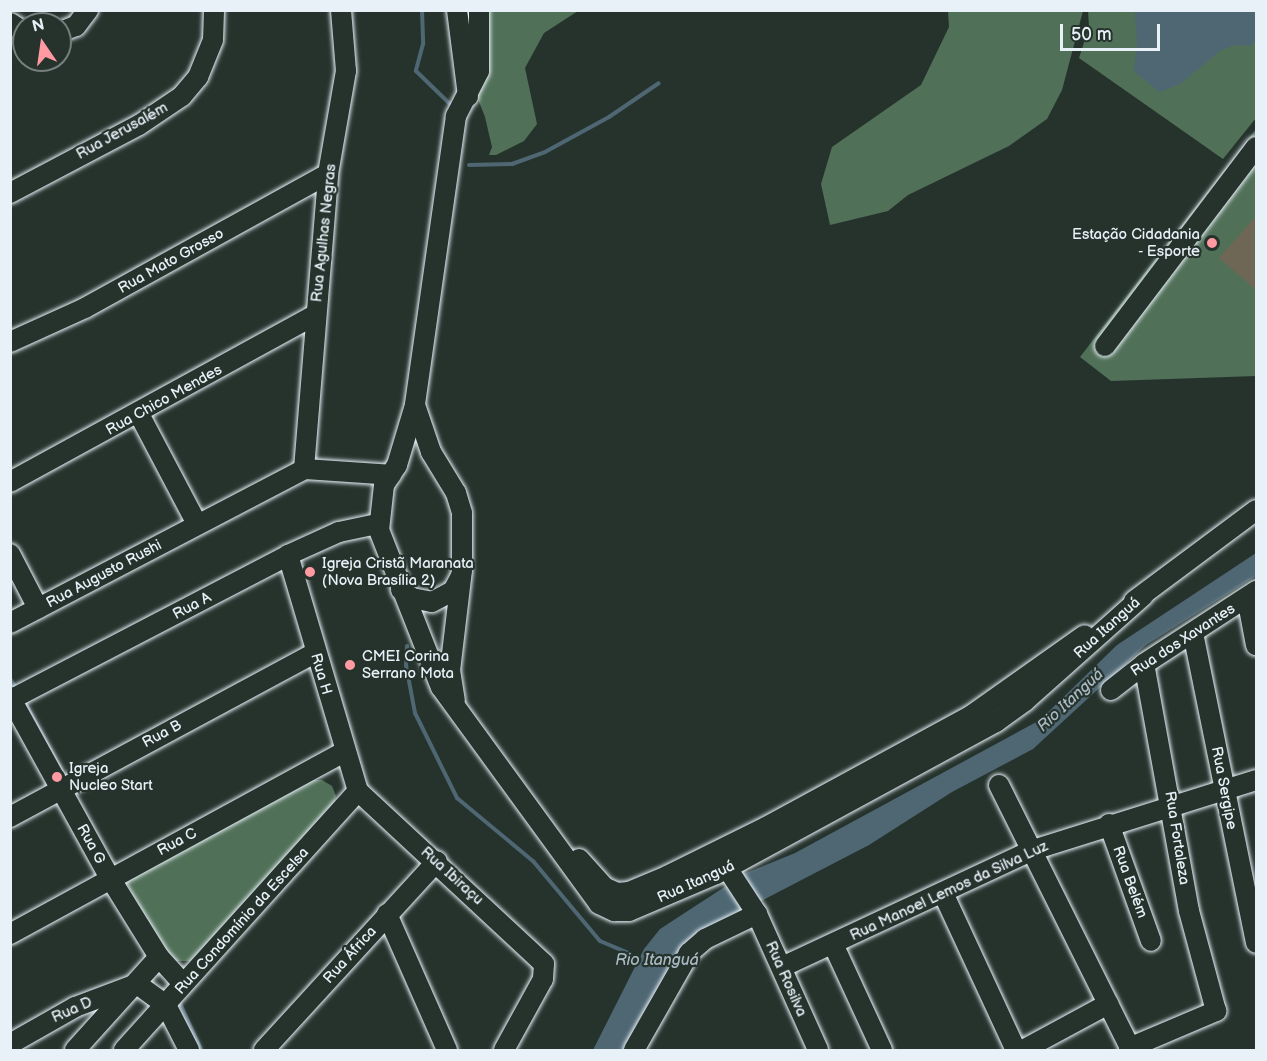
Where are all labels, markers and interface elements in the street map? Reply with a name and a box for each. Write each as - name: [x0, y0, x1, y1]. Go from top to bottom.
- north arrow: [12, 12, 72, 72]
- scale bar: [1063, 12, 1164, 50]
- text: N: [30, 15, 46, 37]
- text: 50 m: [1071, 24, 1112, 45]
- street label: Rua Jerusalém: [73, 98, 171, 164]
- street label: Rua Agulhas Negras: [308, 163, 340, 303]
- street label: Rua Mato Grosso: [115, 225, 227, 297]
- place label: Estação Cidadania - Esporte: [1072, 225, 1200, 260]
- marker: Estação Cidadania - Esporte: [1205, 236, 1219, 250]
- street label: Rua Chico Mendes: [103, 361, 225, 439]
- street label: Rua Augusto Rushi: [43, 536, 165, 612]
- place label: Igreja Cristã Maranata (Nova Brasília 2): [322, 554, 474, 589]
- marker: Igreja Cristã Maranata (Nova Brasília 2): [303, 565, 317, 579]
- street label: Rua A: [170, 588, 214, 624]
- street label: Rua Itanguá: [1070, 594, 1144, 662]
- street label: Rua dos Xavantes: [1127, 599, 1239, 681]
- place label: CMEI Corina Serrano Mota: [362, 647, 454, 682]
- street label: Rua H: [306, 651, 336, 697]
- marker: CMEI Corina Serrano Mota: [343, 658, 357, 672]
- water label: Rio Itanguá: [1034, 665, 1108, 737]
- street label: Rua B: [139, 716, 185, 752]
- street label: Rua Sergipe: [1207, 745, 1241, 831]
- place label: Igreja Nucleo Start: [69, 759, 153, 794]
- marker: Igreja Nucleo Start: [50, 770, 64, 784]
- street label: Rua Fortaleza: [1161, 790, 1193, 886]
- street label: Rua G: [73, 821, 109, 867]
- street label: Rua C: [154, 824, 200, 860]
- street label: Rua Manoel Lemos da Silva Luz: [847, 837, 1051, 945]
- street label: Rua Ibiraçu: [417, 843, 487, 909]
- street label: Rua Belém: [1109, 843, 1151, 921]
- street label: Rua Condomínio da Escelsa: [171, 844, 313, 998]
- street label: Rua Itanguá: [655, 857, 737, 907]
- street label: Rua África: [320, 923, 380, 987]
- street label: Rua Rosilva: [761, 939, 811, 1019]
- water label: Rio Itanguá: [615, 951, 699, 971]
- street label: Rua D: [49, 993, 95, 1027]

